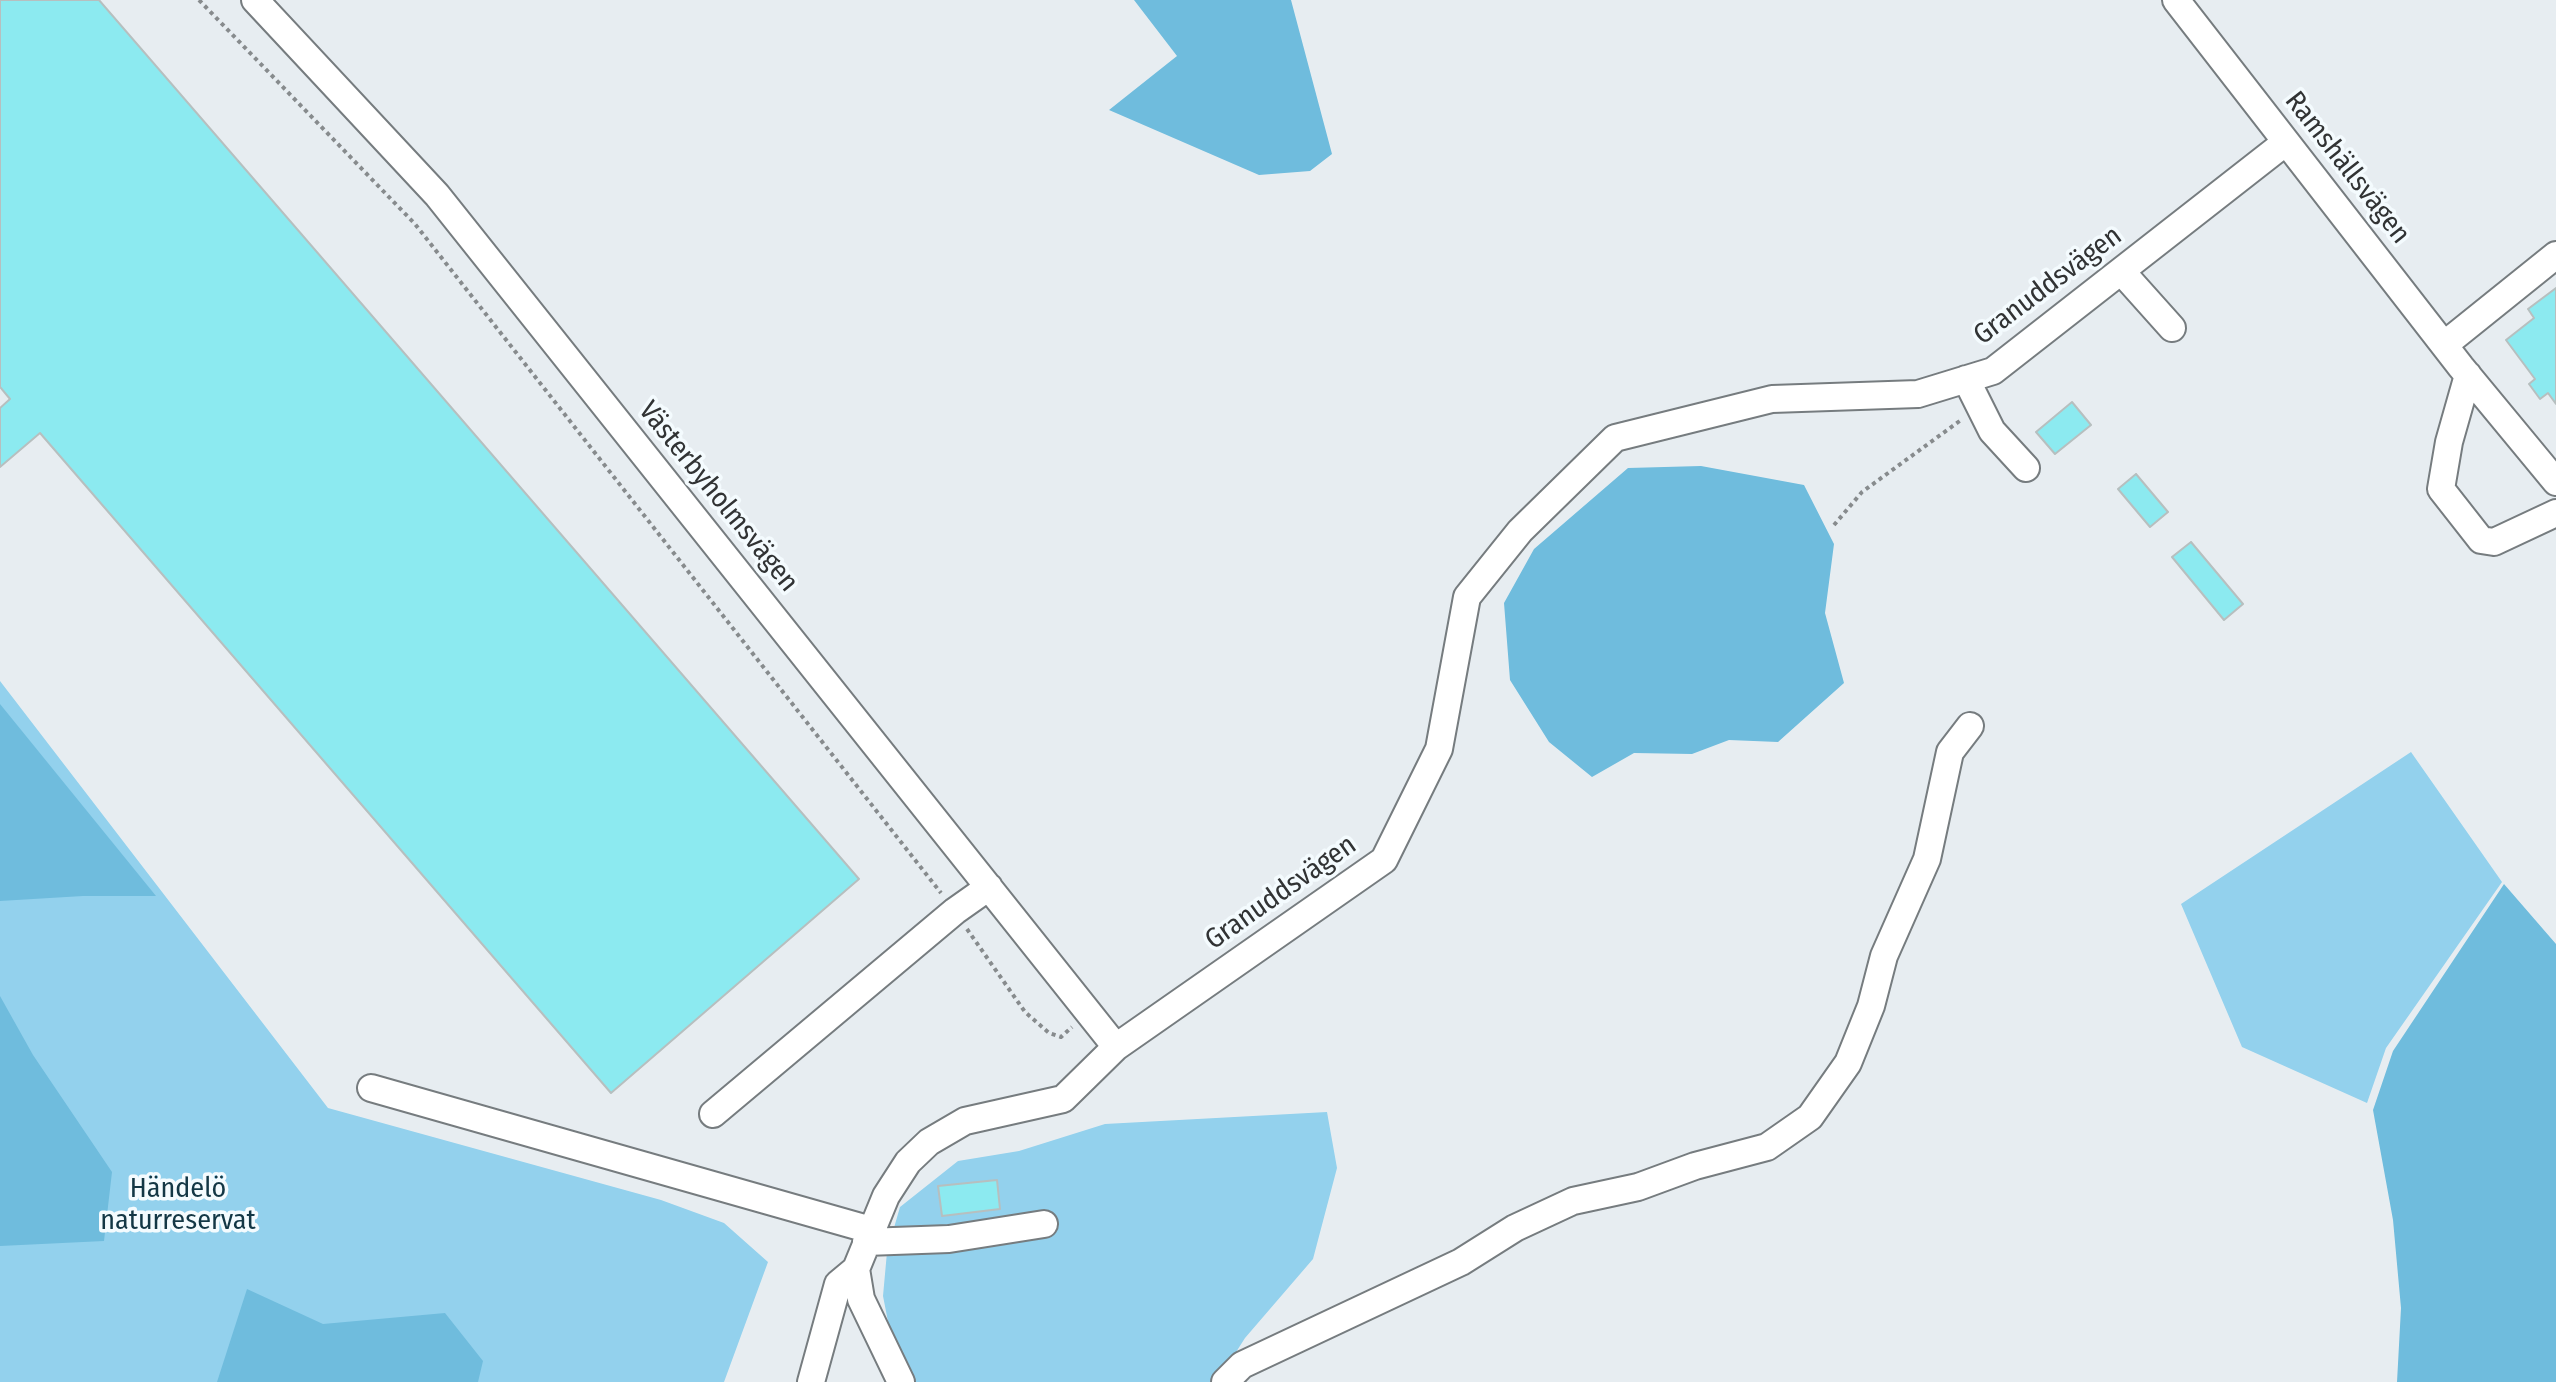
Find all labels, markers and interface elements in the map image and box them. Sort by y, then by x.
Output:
street label: Ramshällsvägen [2277,85,2417,251]
street label: Granuddsvägen [1967,219,2129,353]
street label: Västerbyholmsvägen [631,395,805,599]
street label: Granuddsvägen [1199,829,1363,957]
park label: Händelö naturreservat [100,1172,256,1238]

